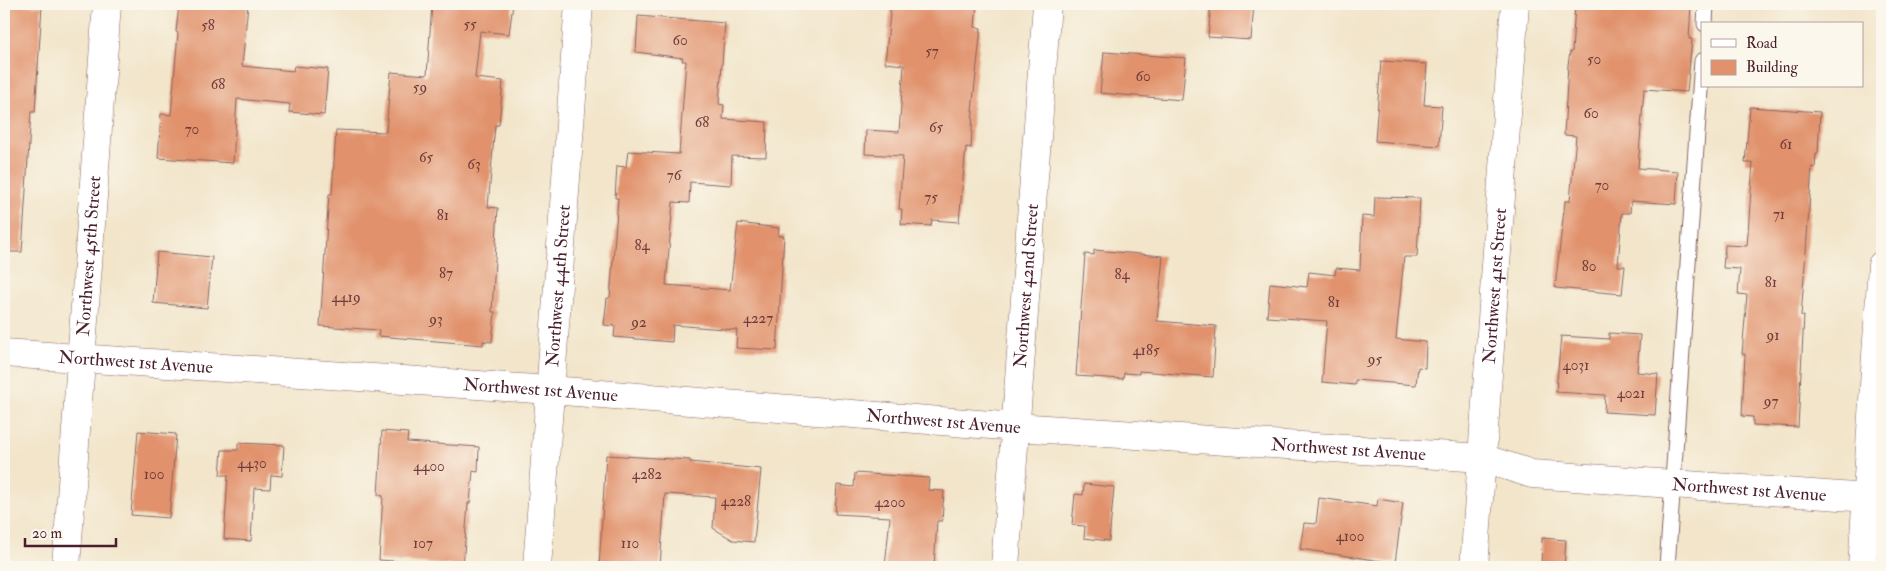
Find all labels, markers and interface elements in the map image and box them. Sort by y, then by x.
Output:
house number: 55 [463,15,477,34]
house number: 58 [201,16,215,35]
legend [1701,22,1864,88]
house number: 60 [672,31,688,50]
text: Road [1746,34,1778,53]
house number: 57 [925,42,939,61]
house number: 50 [1587,50,1601,69]
text: Building [1746,58,1798,77]
house number: 60 [1135,67,1151,86]
house number: 68 [211,75,225,94]
house number: 59 [413,78,427,97]
house number: 60 [1583,104,1599,123]
house number: 68 [695,113,709,132]
house number: 65 [929,118,943,137]
house number: 70 [185,120,199,139]
house number: 61 [1780,135,1792,154]
house number: 65 [419,148,433,167]
house number: 63 [467,155,481,174]
house number: 76 [667,166,683,185]
street label: Northwest 45th Street [72,175,106,337]
house number: 70 [1595,176,1609,195]
house number: 75 [924,188,938,207]
street label: Northwest 42nd Street [1009,203,1044,369]
street label: Northwest 44th Street [541,204,576,368]
house number: 71 [1773,205,1785,224]
house number: 81 [437,206,449,225]
street label: Northwest 41st Street [1478,207,1512,364]
house number: 84 [634,236,650,255]
house number: 80 [1582,257,1596,276]
house number: 87 [439,264,453,283]
house number: 84 [1114,265,1130,284]
house number: 81 [1765,273,1777,292]
house number: 4419 [331,288,361,307]
house number: 81 [1328,293,1340,312]
house number: 4227 [743,309,773,328]
house number: 93 [428,310,443,329]
house number: 92 [630,313,647,332]
house number: 91 [1766,326,1780,345]
house number: 4185 [1132,341,1160,360]
street label: Northwest 1st Avenue [58,346,214,379]
house number: 95 [1367,350,1383,369]
house number: 4031 [1563,356,1589,375]
street label: Northwest 1st Avenue [463,373,619,407]
house number: 4021 [1617,384,1645,403]
house number: 97 [1763,392,1778,411]
street label: Northwest 1st Avenue [865,404,1022,439]
street label: Northwest 1st Avenue [1270,433,1427,466]
house number: 4430 [237,454,267,473]
house number: 4400 [413,457,445,476]
house number: 100 [144,465,164,484]
house number: 4282 [632,465,663,484]
street label: Northwest 1st Avenue [1671,473,1828,507]
house number: 4228 [721,492,751,511]
house number: 4200 [874,493,906,512]
scale bar [25,516,116,548]
text: 20 m [32,524,62,543]
house number: 4100 [1336,527,1364,546]
house number: 107 [413,534,433,553]
house number: 110 [621,534,639,553]

